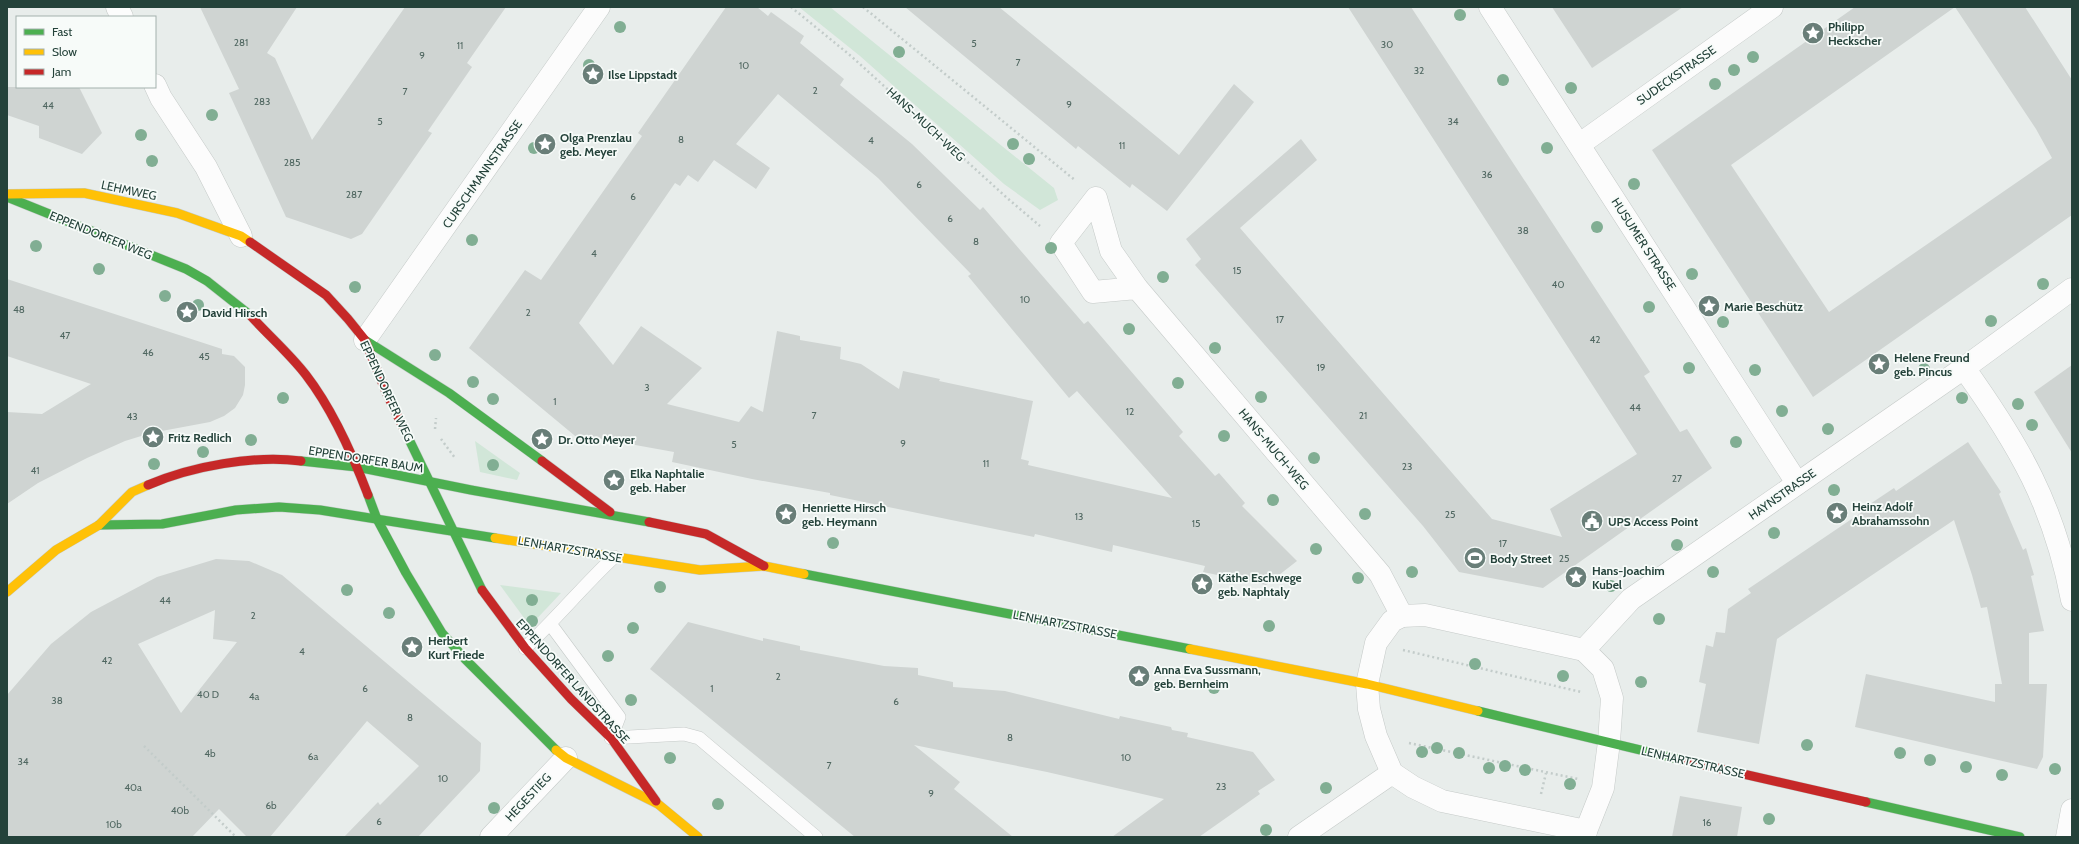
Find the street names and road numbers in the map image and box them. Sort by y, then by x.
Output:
street label: SUDECKSTRASSE [1633,42,1719,108]
street label: HANS-MUCH-WEG [884,84,968,164]
street label: CURSCHMANNSTRASSE [439,117,525,231]
street label: LEHMWEG [100,177,158,203]
street label: HUSUMER STRASSE [1608,195,1680,294]
street label: EPPENDORFER WEG [47,208,155,262]
street label: EPPENDORFER WEG [357,338,417,444]
street label: HANS-MUCH-WEG [1236,405,1312,493]
street label: EPPENDORFER BAUM [307,443,425,476]
street label: HAYNSTRASSE [1745,465,1819,523]
street label: LENHARTZSTRASSE [517,532,624,566]
street label: LENHARTZSTRASSE [1012,607,1119,642]
street label: EPPENDORFER LANDSTRASSE [513,615,633,747]
street label: LENHARTZSTRASSE [1640,743,1747,781]
street label: HEGESTIEG [502,770,554,824]

